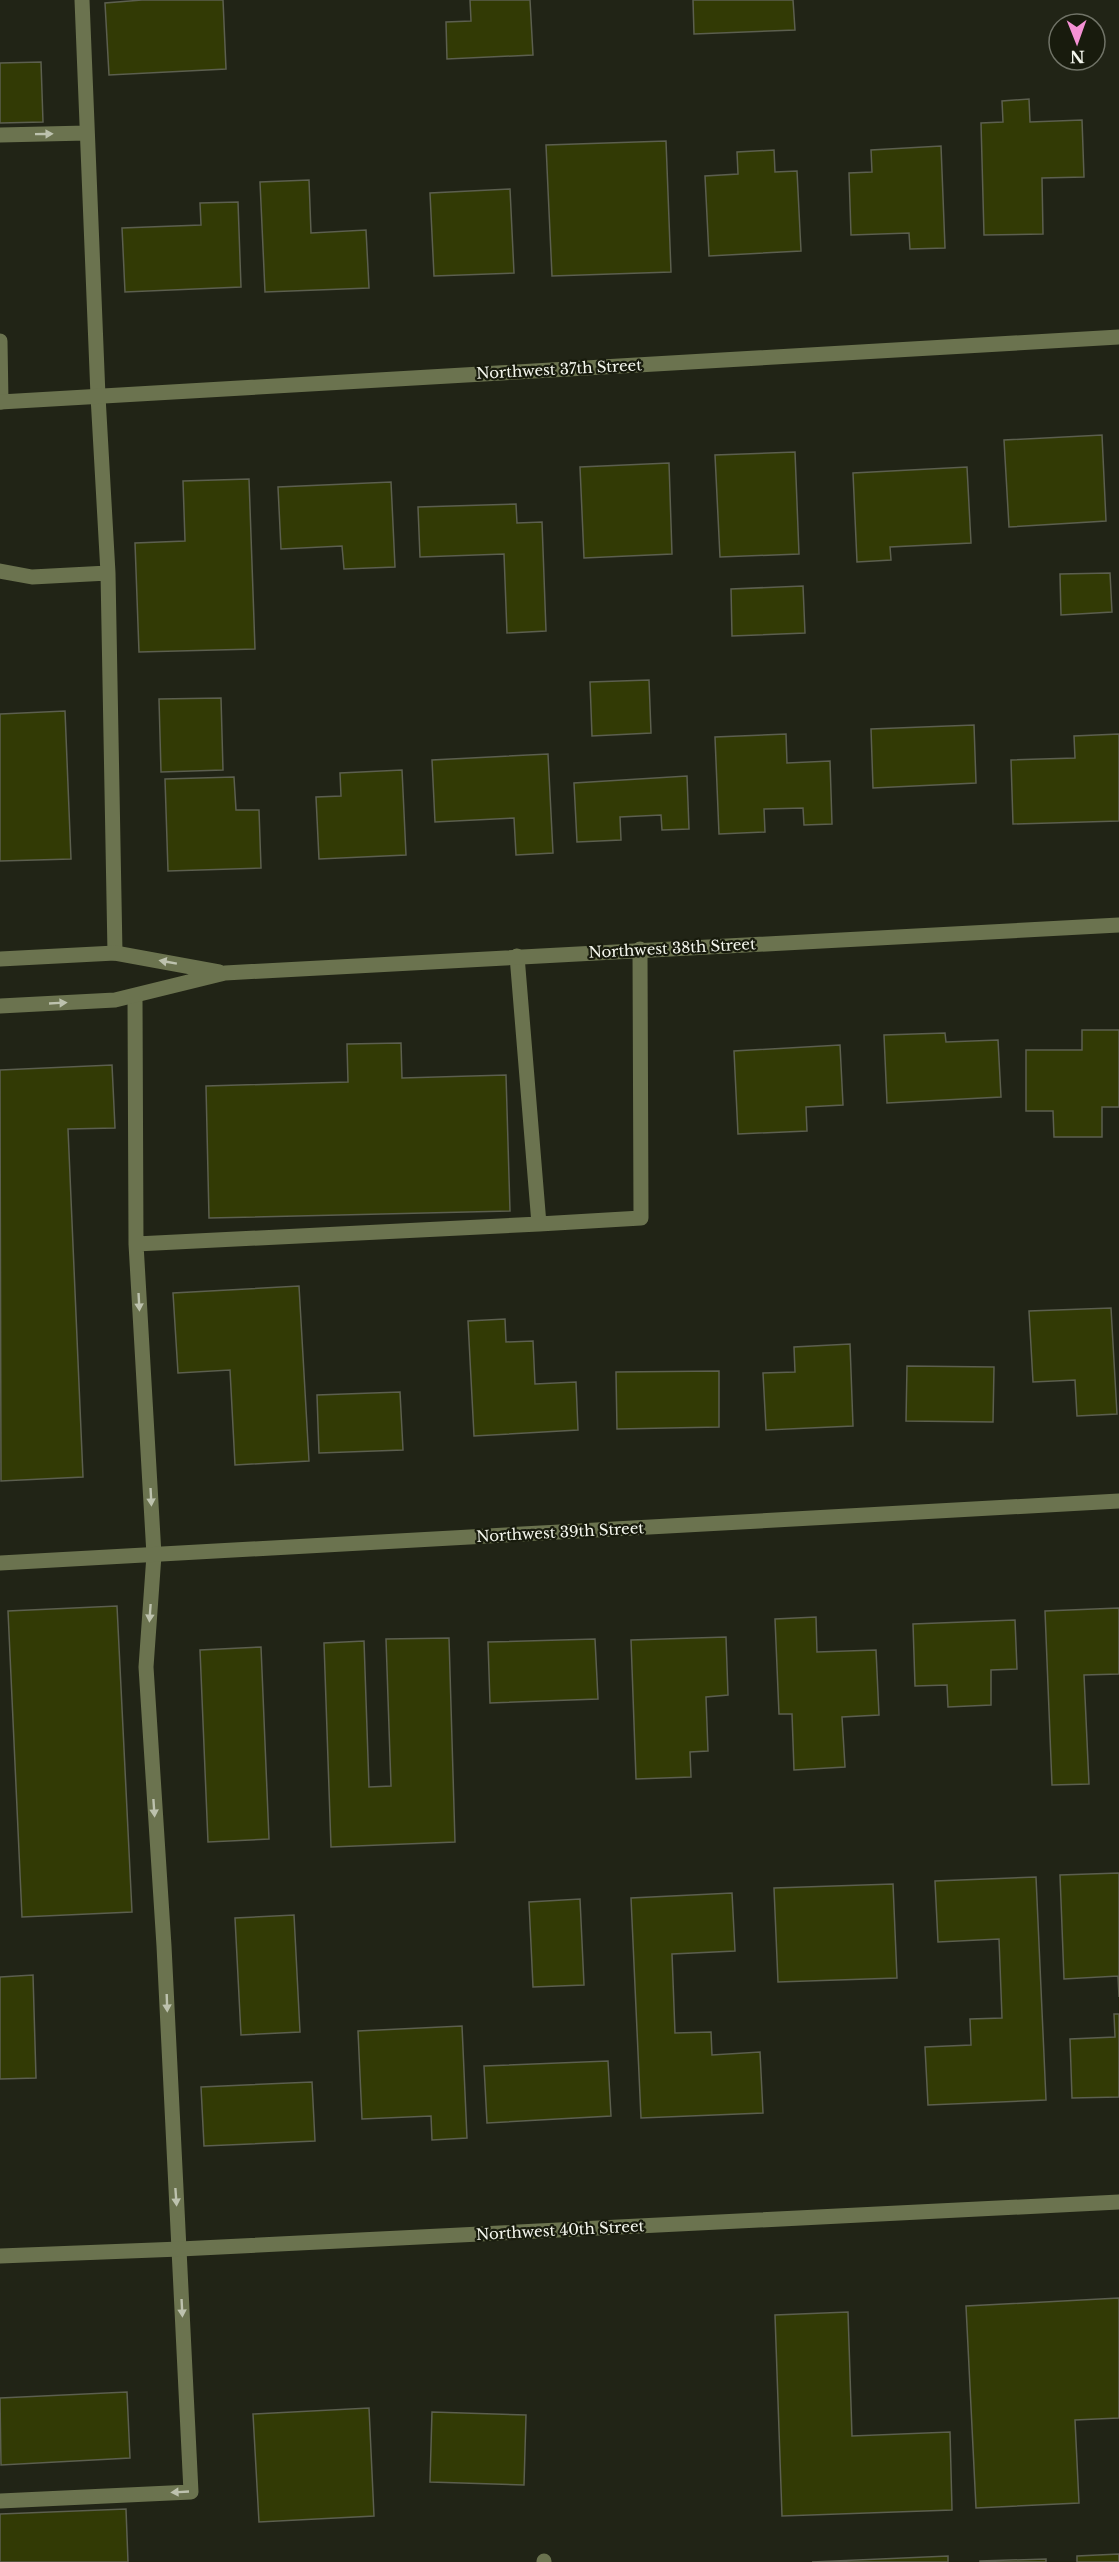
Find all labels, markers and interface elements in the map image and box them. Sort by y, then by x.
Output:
north arrow [1047,12,1107,72]
text: N [1070,47,1085,67]
one-way arrow [34,129,53,139]
street label: Northwest 37th Street [476,355,643,383]
street label: Northwest 38th Street [588,934,756,962]
one-way arrow [158,957,177,966]
one-way arrow [49,998,68,1007]
one-way arrow [135,1293,144,1312]
one-way arrow [146,1487,155,1506]
street label: Northwest 39th Street [476,1518,645,1546]
one-way arrow [145,1604,155,1623]
one-way arrow [149,1798,159,1817]
one-way arrow [162,1993,171,2012]
one-way arrow [171,2188,181,2207]
street label: Northwest 40th Street [475,2216,645,2244]
one-way arrow [178,2298,187,2317]
one-way arrow [171,2488,190,2497]

